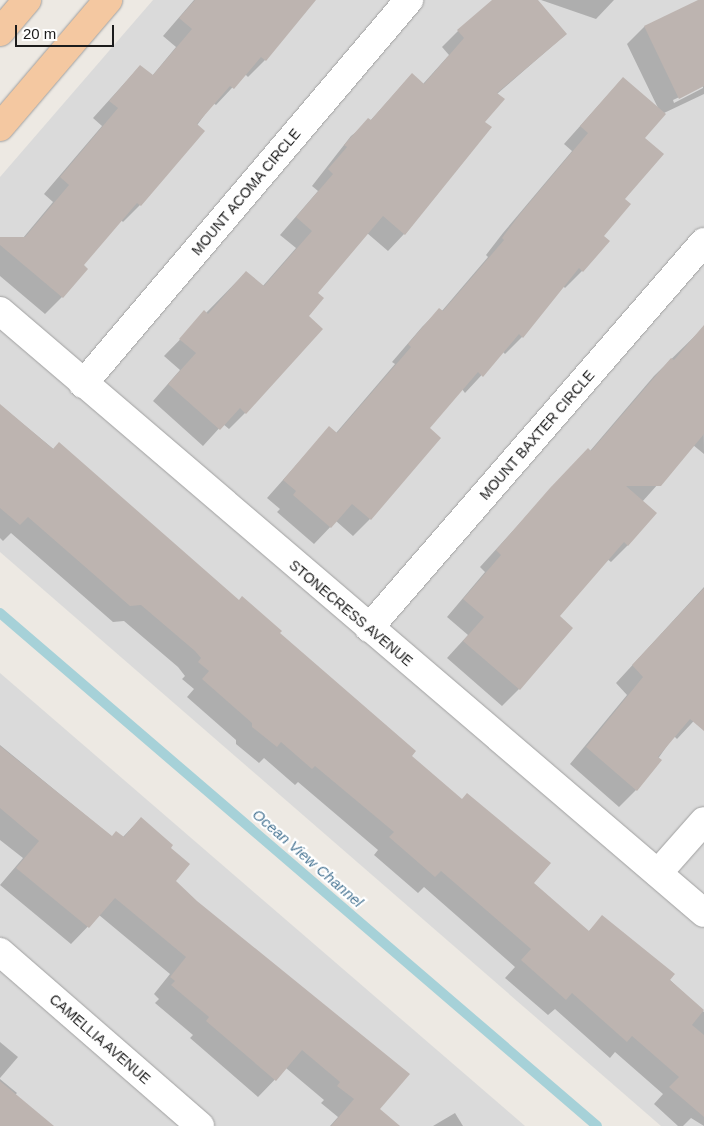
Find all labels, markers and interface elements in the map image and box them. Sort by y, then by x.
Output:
scale bar [18,15,116,47]
text: 20 m [23,25,56,42]
street label: MOUNT ACOMA CIRCLE [188,125,304,259]
street label: MOUNT BAXTER CIRCLE [476,367,598,503]
street label: STONECRESS AVENUE [286,556,416,670]
water label: Ocean View Channel [249,805,367,911]
street label: CAMELLIA AVENUE [46,990,154,1088]

